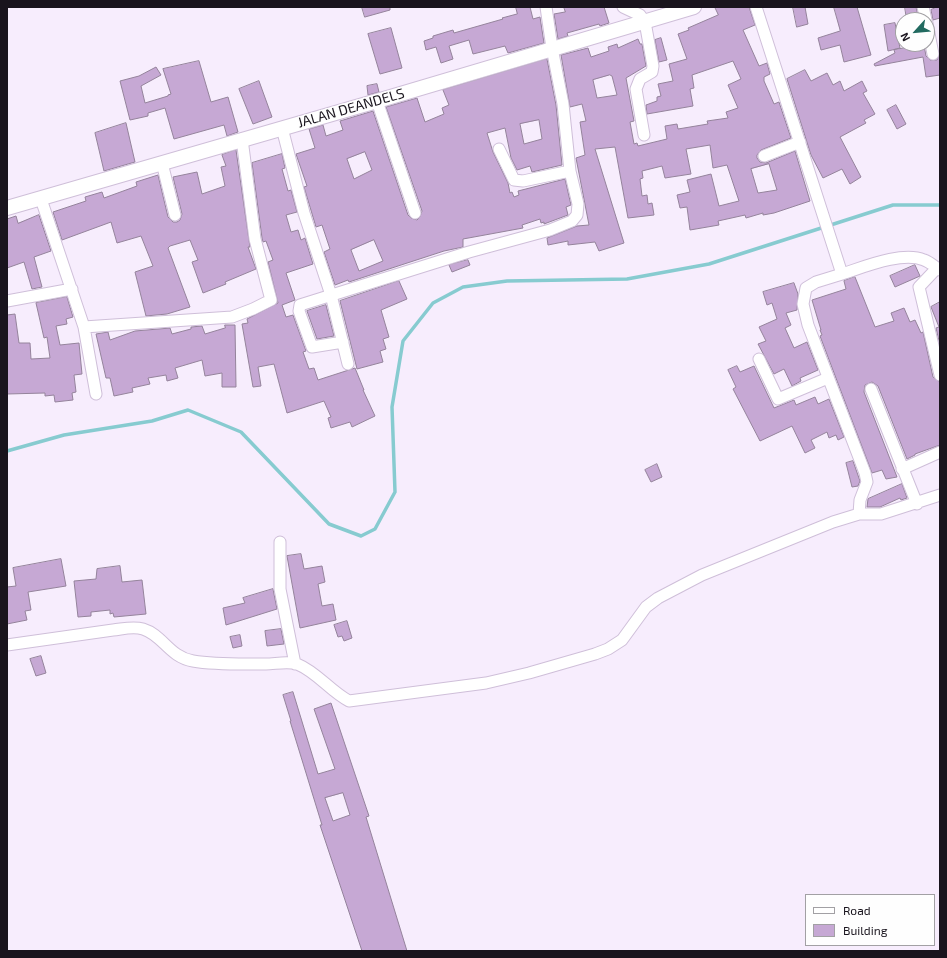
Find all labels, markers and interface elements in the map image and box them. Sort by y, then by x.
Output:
north arrow [895,12,935,52]
text: N [897,31,912,44]
street label: JALAN DEANDELS [296,85,406,131]
legend [805,894,935,946]
text: Road [843,903,871,917]
text: Building [843,923,887,937]

